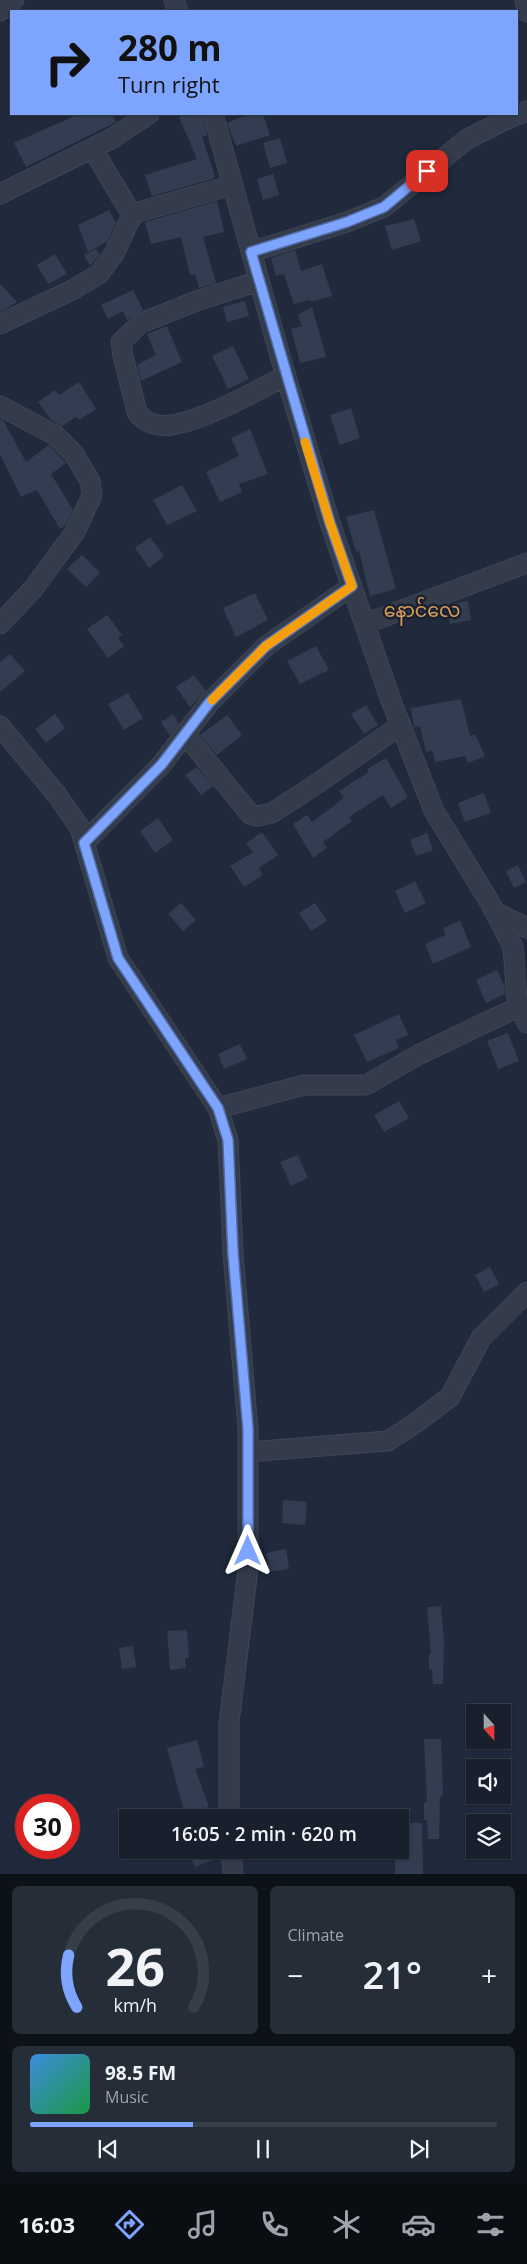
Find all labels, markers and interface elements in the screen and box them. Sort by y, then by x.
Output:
text: 280 m [118,24,222,71]
icon: right [35,30,100,95]
text: Turn right [118,69,220,99]
pin [406,150,448,192]
icon: arrive [413,157,441,185]
district label: နောင်လေ [384,596,460,626]
position arrow [221,1524,273,1576]
north arrow [466,1704,511,1749]
map controls [466,1704,511,1859]
button: sound [466,1759,511,1804]
speed limit sign: 30 [15,1794,80,1859]
button: layers [466,1814,511,1859]
text: 16:05 · 2 min · 620 m [171,1821,357,1847]
text: Climate [288,1924,344,1946]
text: 26 [105,1930,164,2001]
text: 21° [362,1948,422,2000]
text: − [288,1956,304,1994]
text: + [481,1956,497,1994]
text: km/h [113,1993,156,2017]
text: 98.5 FM [105,2060,176,2086]
text: Music [105,2086,149,2108]
icon: previous [94,2135,122,2163]
icon: pause [249,2135,277,2163]
icon: next [405,2135,433,2163]
icon: directions [112,2207,147,2242]
icon: music [185,2207,220,2242]
icon: phone [257,2207,292,2242]
icon: climate [329,2207,364,2242]
icon: car [401,2207,436,2242]
icon: filters [473,2207,508,2242]
text: 16:03 [19,2209,75,2239]

